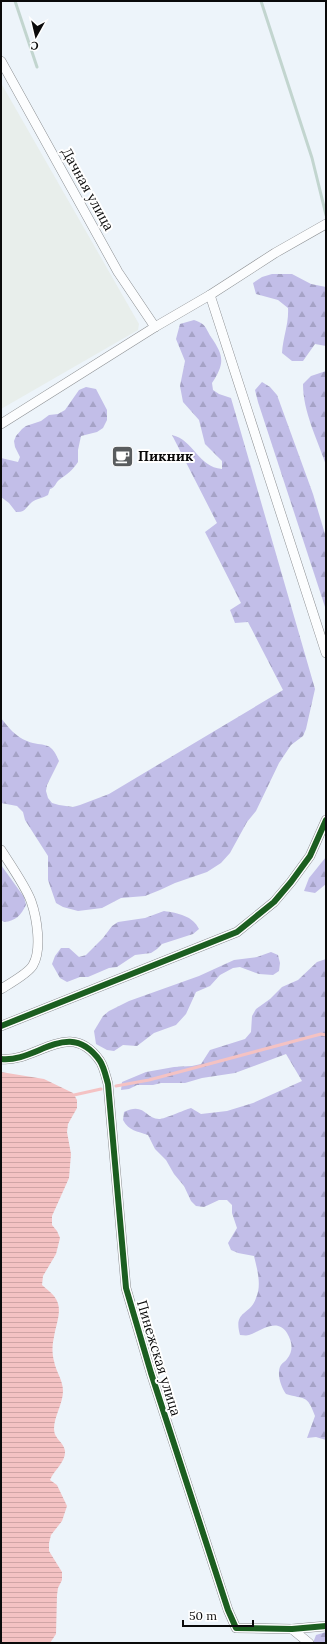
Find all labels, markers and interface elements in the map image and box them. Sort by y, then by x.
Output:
north arrow [16,16,56,56]
text: С [29,38,39,53]
street label: Дачная улица [58,144,118,234]
cafe icon: Пикник [110,443,136,469]
place label: Пикник [138,447,194,465]
street label: Пинежская улица [133,1298,185,1418]
scale bar [183,1602,253,1628]
text: 50 m [189,1608,217,1623]

